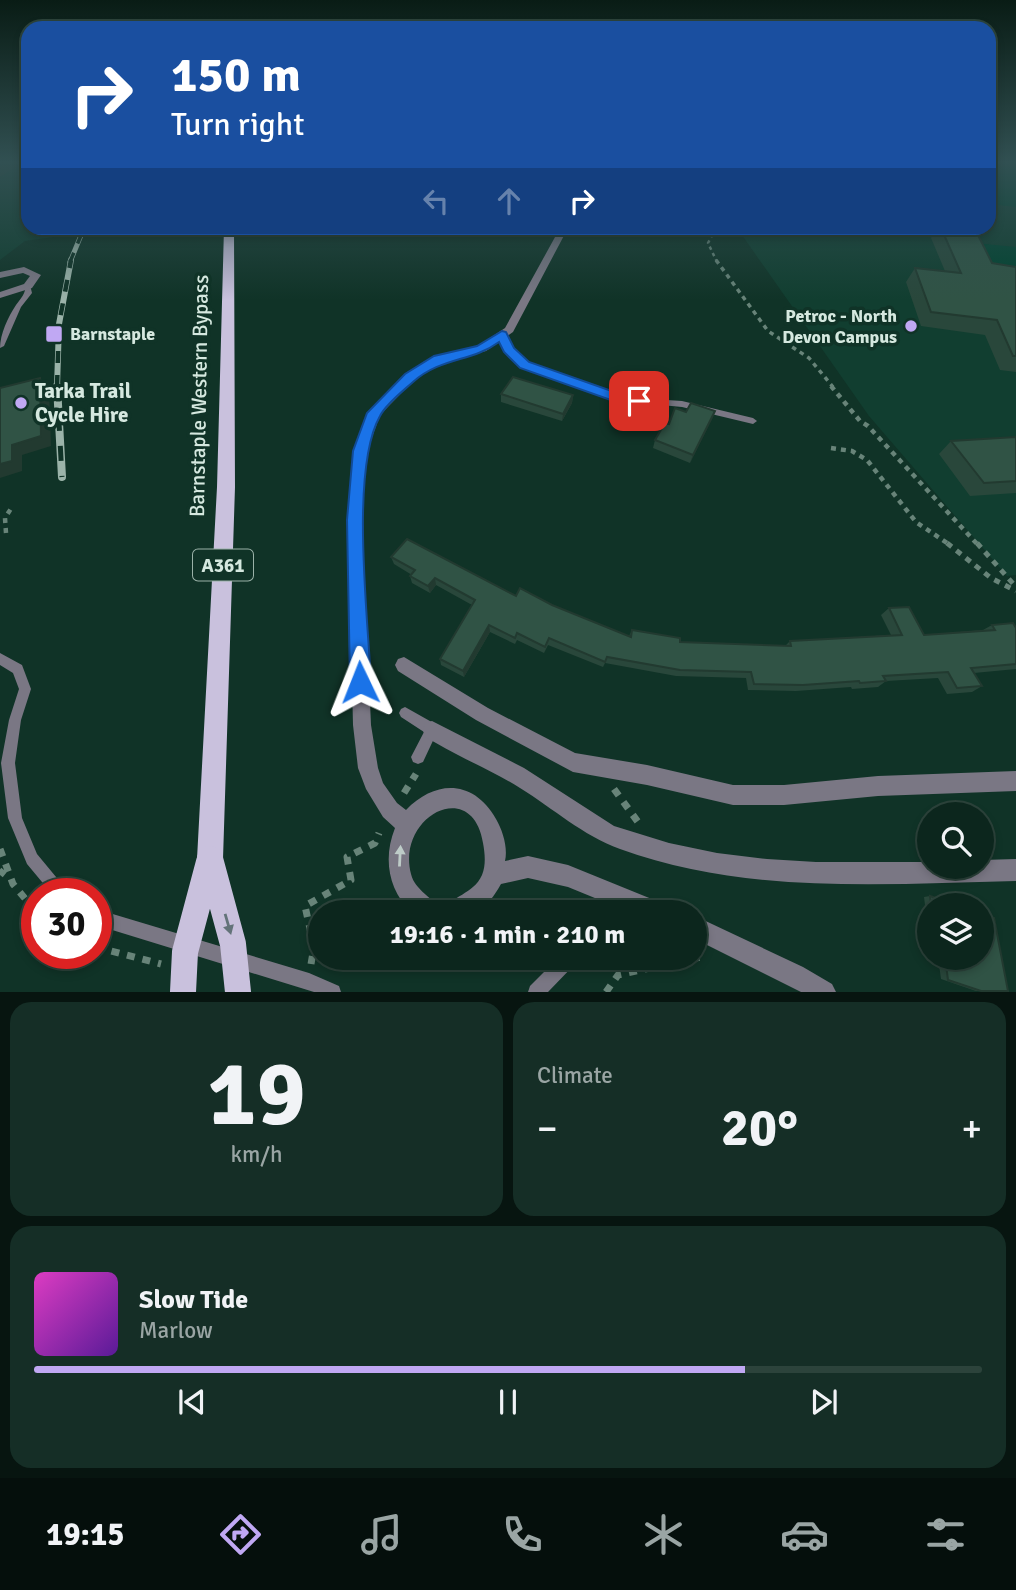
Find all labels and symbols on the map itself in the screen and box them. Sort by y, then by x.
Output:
street label: Barnstaple Western Bypass [184,275,214,517]
place label: Petroc - North Devon Campus [782,305,897,348]
marker: Petroc - North Devon Campus [903,318,919,334]
place label: Barnstaple [70,323,155,345]
marker: Barnstaple [44,324,64,344]
pin [609,371,669,431]
place label: Tarka Trail Cycle Hire [35,378,132,428]
marker: Tarka Trail Cycle Hire [13,395,29,411]
road number: A361 [193,550,253,580]
position arrow [323,645,397,719]
one-way arrow [394,844,405,866]
speed limit sign: 30 [21,878,112,969]
one-way arrow [223,914,234,936]

